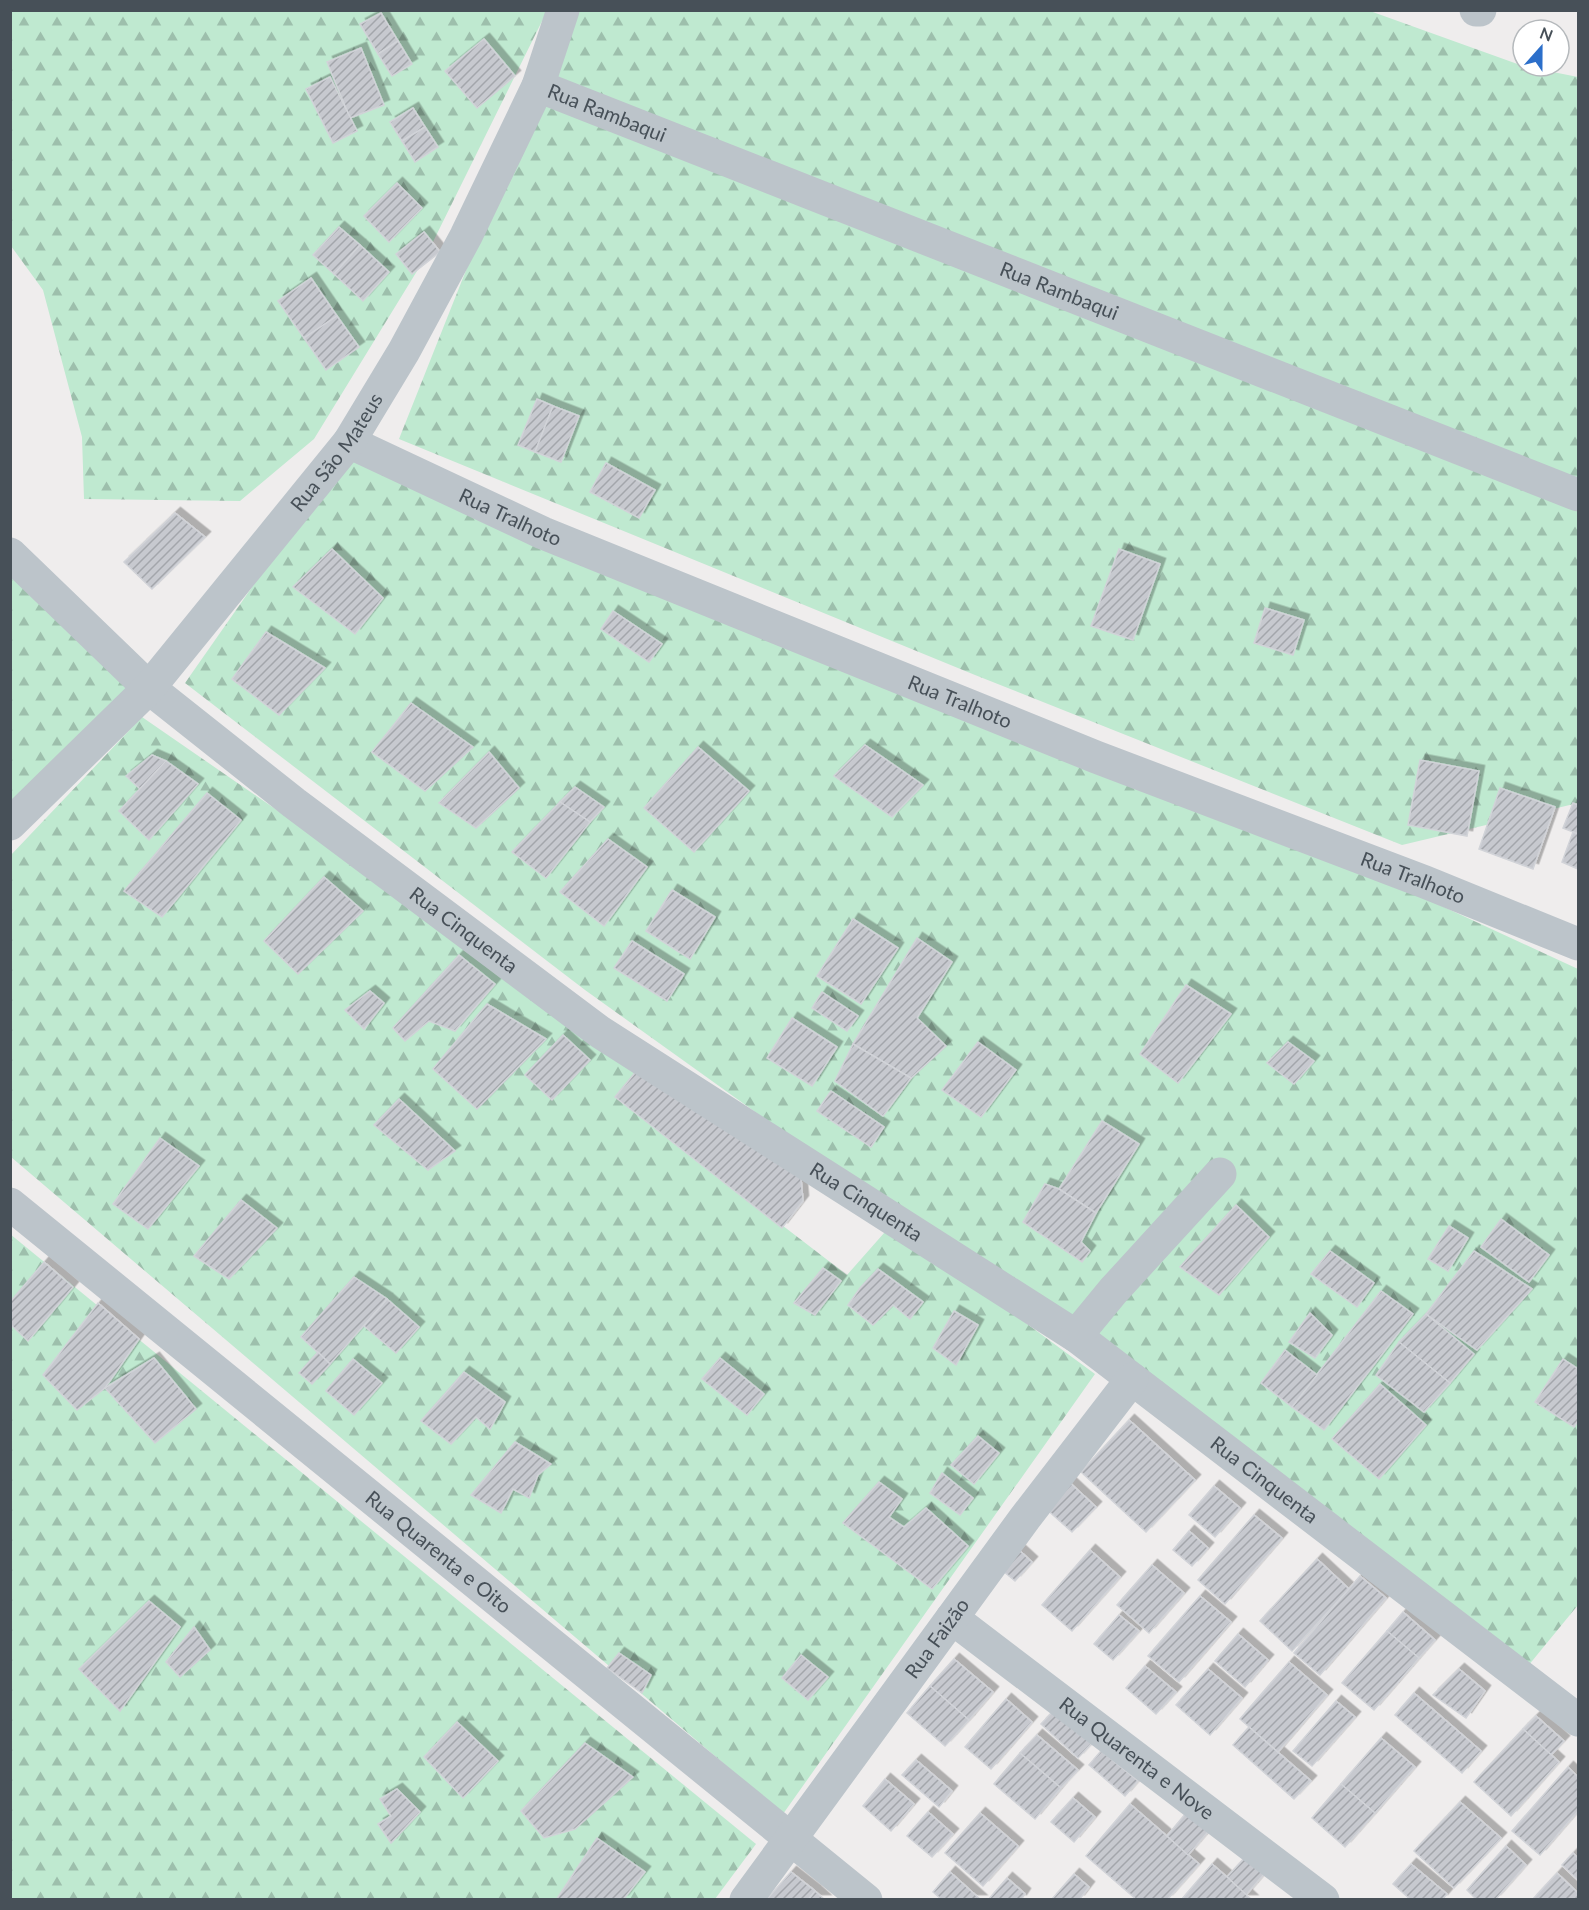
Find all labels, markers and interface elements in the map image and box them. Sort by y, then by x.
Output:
north arrow [1511,18,1571,78]
text: N [1537,22,1556,45]
street label: Rua Rambaqui [544,78,670,146]
street label: Rua Rambaqui [997,256,1122,324]
street label: Rua São Mateus [285,388,387,516]
street label: Rua Tralhoto [456,482,565,550]
street label: Rua Tralhoto [905,669,1016,733]
street label: Rua Tralhoto [1358,846,1469,908]
street label: Rua Cinquenta [405,881,523,977]
street label: Rua Cinquenta [806,1156,927,1246]
street label: Rua Cinquenta [1206,1430,1323,1528]
street label: Rua Quarenta e Oito [361,1485,517,1618]
street label: Rua Faizão [899,1593,974,1683]
street label: Rua Quarenta e Nove [1055,1691,1220,1824]

